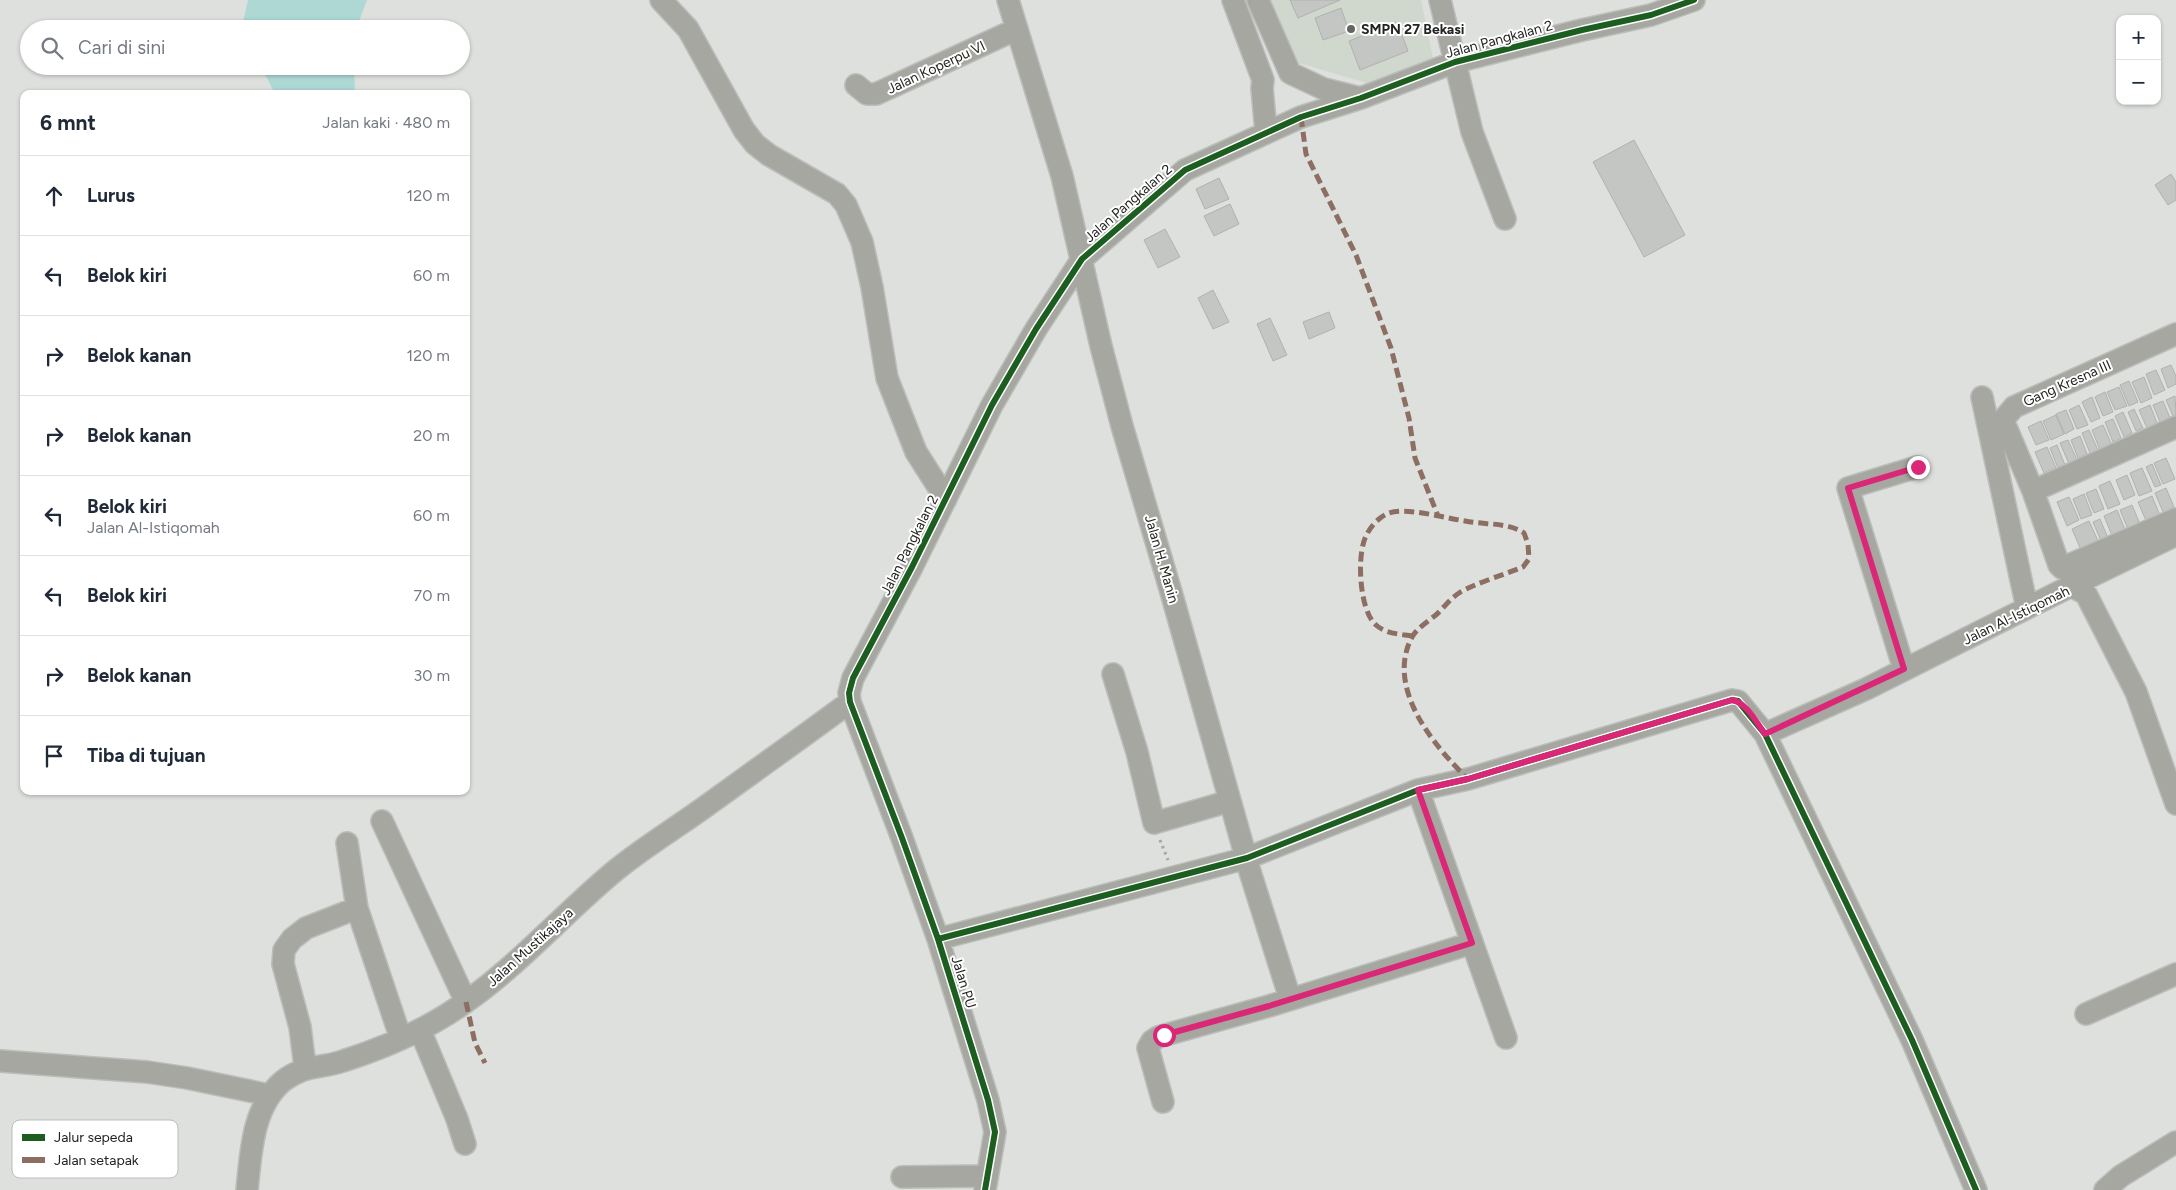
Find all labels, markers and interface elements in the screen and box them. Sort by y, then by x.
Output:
map controls [2116,15,2161,105]
button: + [2116,15,2161,60]
street label: Jalan Pangkalan 2 [1444,17,1554,62]
search box [20,20,470,75]
place label: SMPN 27 Bekasi [1361,21,1464,38]
marker: SMPN 27 Bekasi [1345,23,1357,35]
icon: search [38,34,66,62]
text: Cari di sini [78,36,165,59]
street label: Jalan Koperpu VI [885,37,988,98]
button: − [2116,60,2161,105]
text: 6 mnt [40,110,96,135]
text: Jalan kaki · 480 m [322,113,450,132]
street label: Jalan Pangkalan 2 [1081,161,1175,246]
icon: ahead [40,182,68,210]
text: Lurus [87,184,135,207]
text: 120 m [407,186,450,205]
icon: left [40,262,68,290]
text: Belok kiri [87,264,167,287]
text: 60 m [413,266,450,285]
icon: right [40,342,68,370]
text: Belok kanan [87,344,191,367]
text: 120 m [407,346,450,365]
street label: Gang Kresna III [2021,356,2114,410]
icon: right [40,422,68,450]
text: Belok kanan [87,424,191,447]
text: 20 m [413,426,450,445]
route end [1907,456,1930,479]
street label: Jalan Pangkalan 2 [877,492,942,598]
text: Belok kiri [87,495,167,518]
icon: left [40,502,68,530]
text: 60 m [413,506,450,525]
street label: Jalan H. Manin [1141,513,1182,605]
text: Jalan Al-Istiqomah [87,518,220,537]
icon: left [40,582,68,610]
street label: Jalan Al-Istiqomah [1960,582,2072,649]
text: Belok kiri [87,584,167,607]
text: 70 m [414,586,450,605]
icon: right [40,662,68,690]
text: Belok kanan [87,664,191,687]
text: 30 m [413,666,450,685]
icon: arrive [40,742,68,770]
text: Tiba di tujuan [87,744,206,767]
street label: Jalan Mustikajaya [484,904,577,990]
street label: Jalan PU [948,954,980,1010]
route start [1153,1024,1176,1047]
legend [12,1120,178,1178]
text: Jalur sepeda [54,1129,133,1146]
text: Jalan setapak [54,1152,139,1169]

